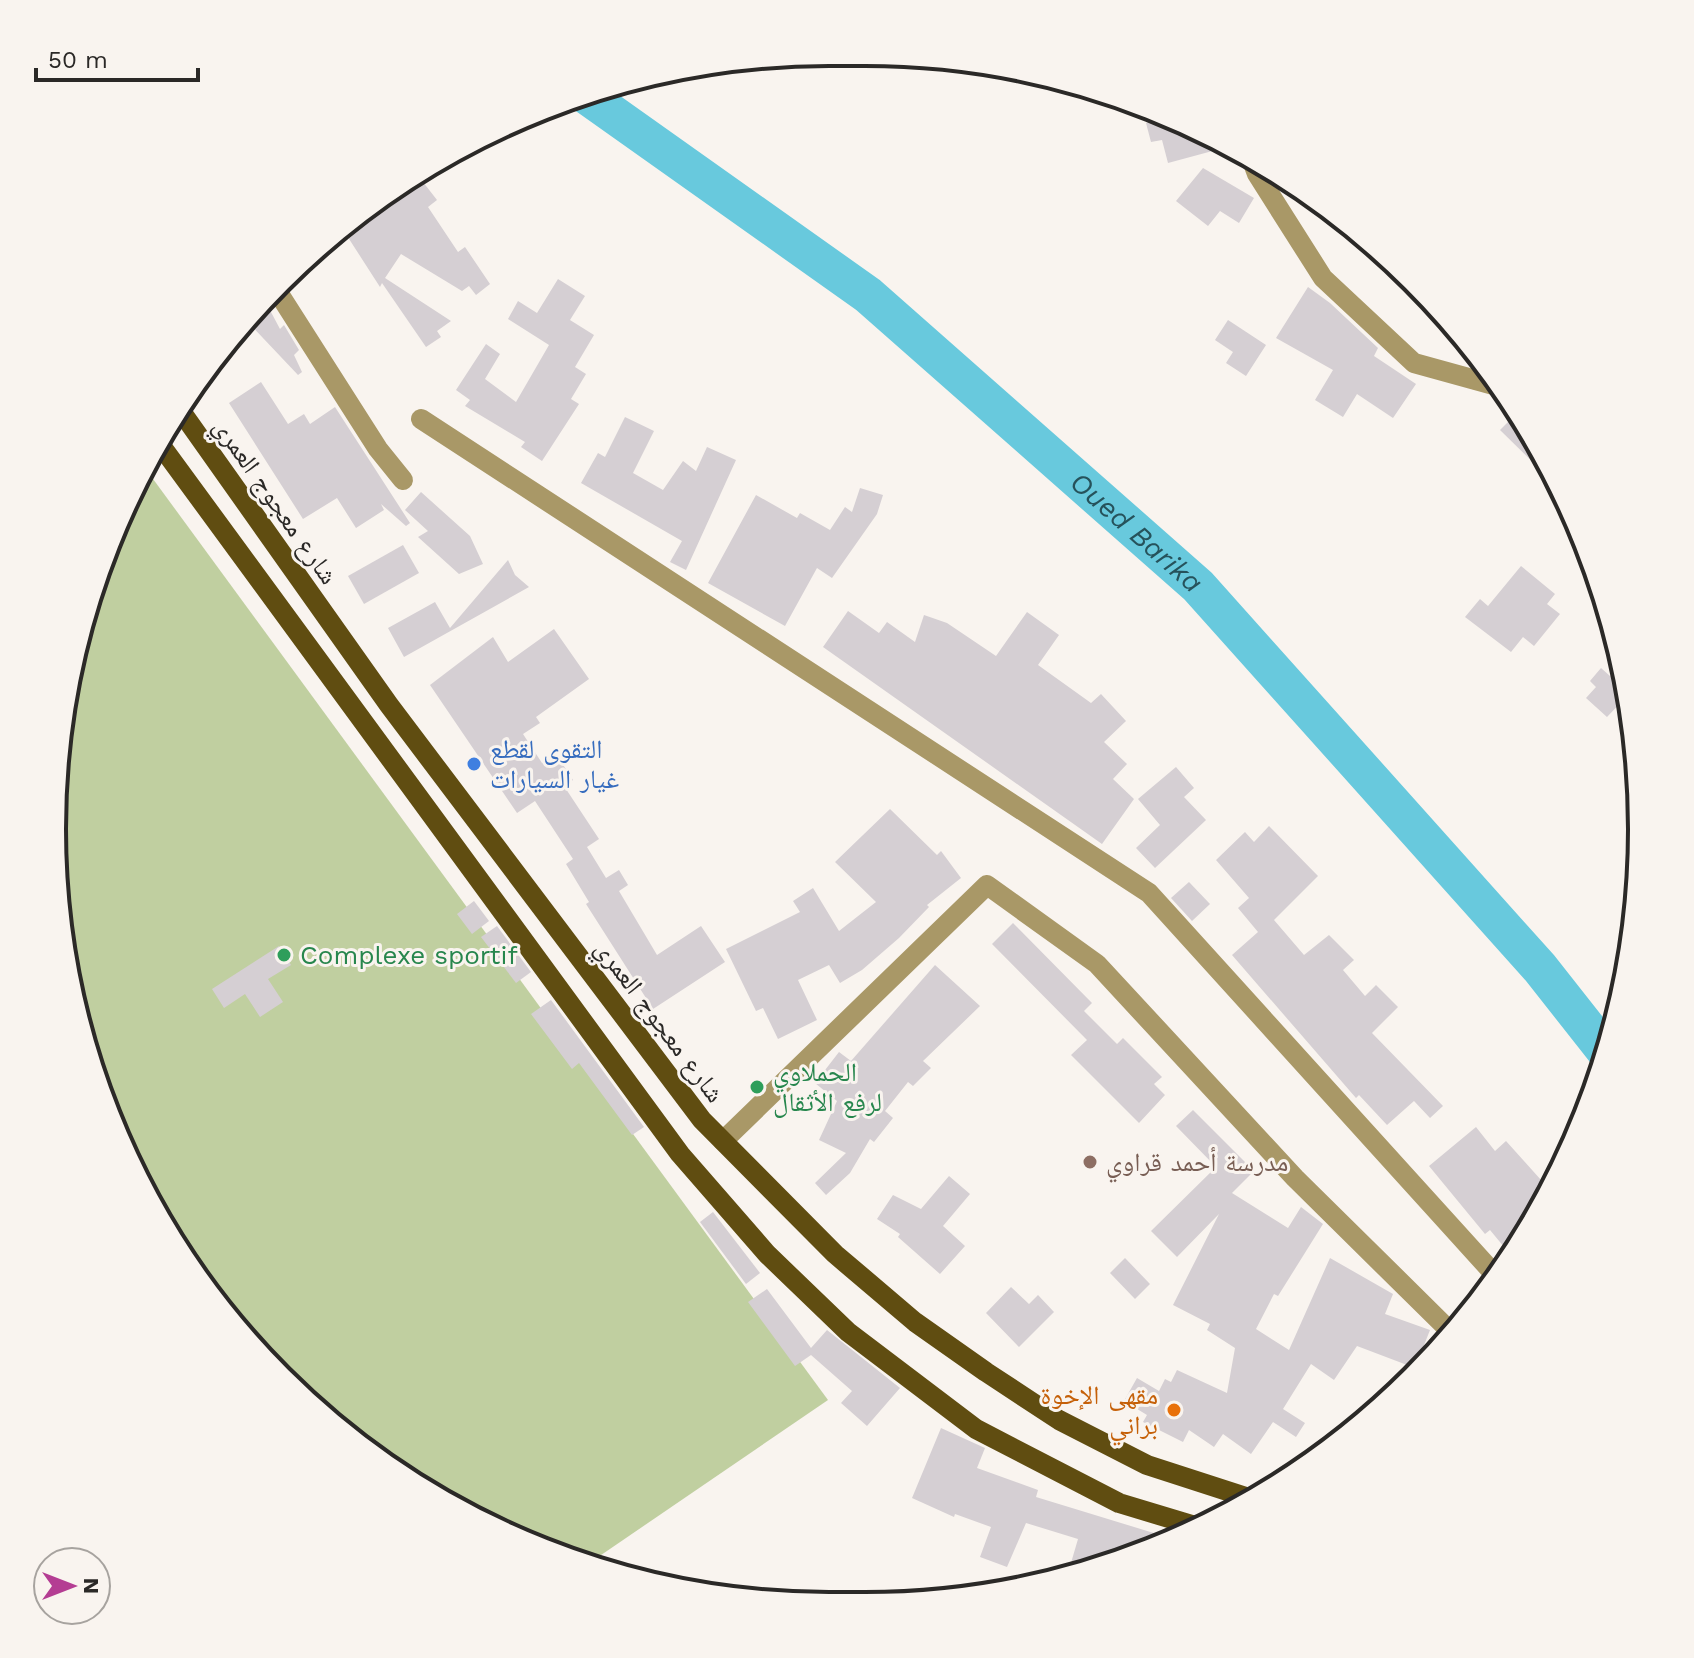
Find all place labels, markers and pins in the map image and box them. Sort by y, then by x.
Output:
place label: التقوى لقطع غيار السيارات [490,734,619,794]
marker: التقوى لقطع غيار السيارات [465,755,483,773]
place label: Complexe sportif [300,940,518,970]
marker: Complexe sportif [275,946,293,964]
place label: الحملاوي لرفع الأثقال [773,1057,882,1119]
marker: الحملاوي لرفع الأثقال [748,1078,766,1096]
place label: مدرسة أحمد قراوي [1106,1146,1288,1183]
marker: مدرسة أحمد قراوي [1081,1153,1099,1171]
place label: مقهى الإخوة براني [1040,1380,1158,1446]
marker: مقهى الإخوة براني [1165,1401,1183,1419]

